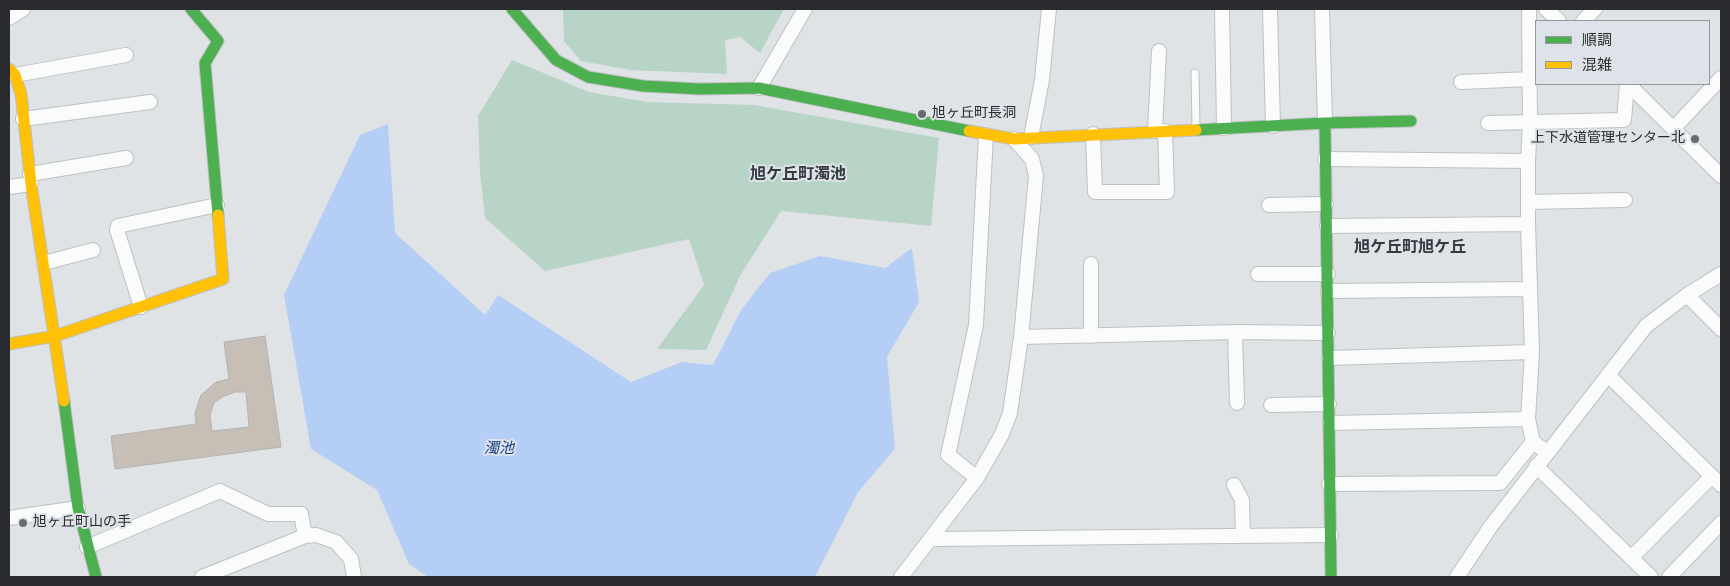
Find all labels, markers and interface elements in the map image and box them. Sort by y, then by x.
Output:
legend [1535,20,1710,85]
text: 順調 [1582,28,1612,51]
text: 混雑 [1582,53,1612,76]
place label: 旭ヶ丘町長洞 [932,106,1016,122]
marker: 旭ヶ丘町長洞 [916,108,928,120]
place label: 上下水道管理センター北 [1531,131,1685,147]
marker: 上下水道管理センター北 [1689,133,1701,145]
district label: 旭ケ丘町濁池 [750,165,846,185]
district label: 旭ケ丘町旭ケ丘 [1354,238,1466,258]
water label: 濁池 [484,440,514,458]
place label: 旭ヶ丘町山の手 [33,515,131,531]
marker: 旭ヶ丘町山の手 [17,517,29,529]

